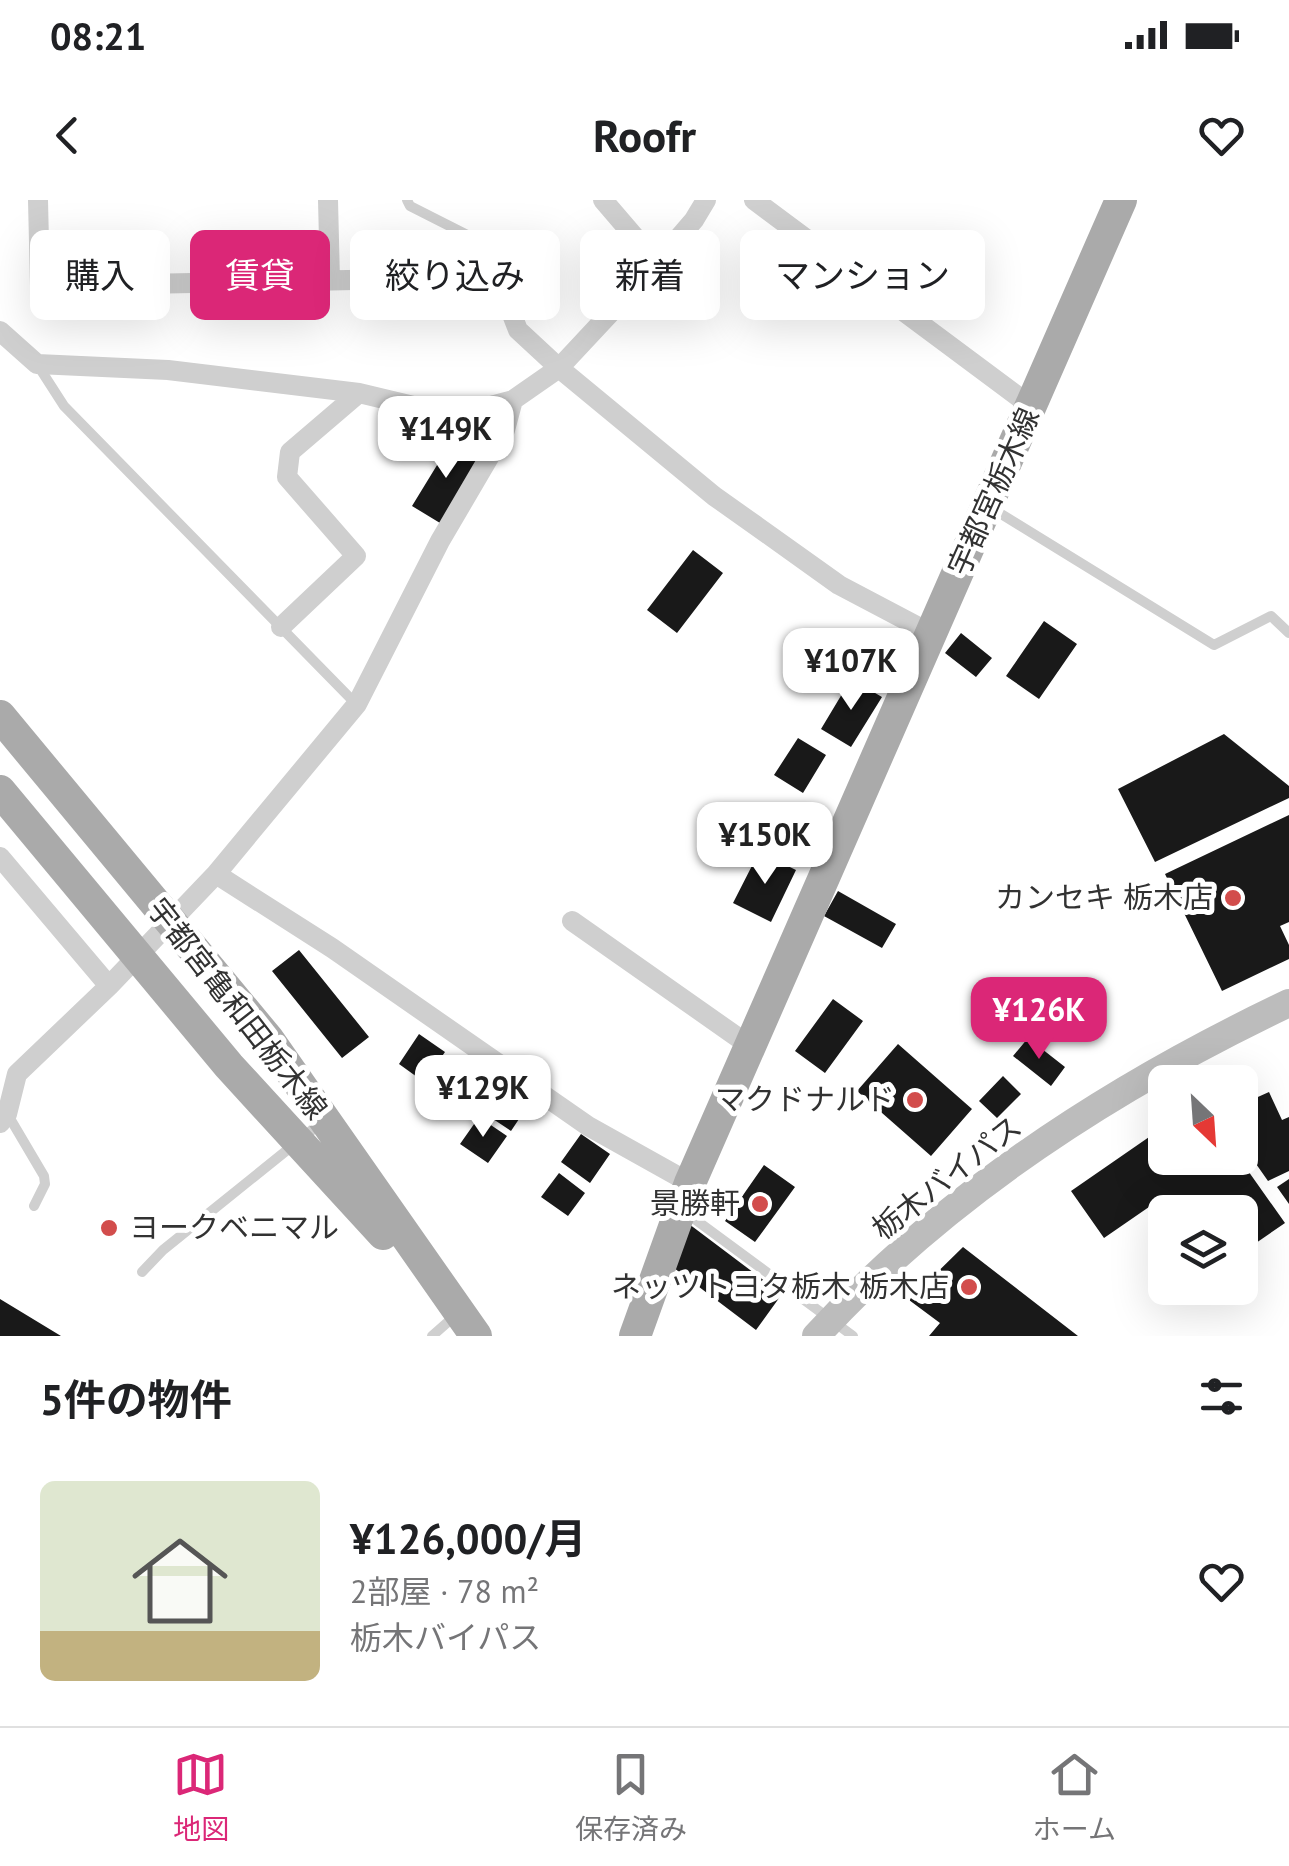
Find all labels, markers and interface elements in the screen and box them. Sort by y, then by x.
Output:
text: 08:21 [50,11,146,60]
text: Roofr [593,106,696,164]
icon: back [40,108,95,163]
icon: heart [1194,108,1249,163]
chip: 購入 [30,230,170,320]
chip: 賃貸 [190,230,330,320]
chip: 絞り込み [350,230,560,320]
chip: 新着 [580,230,720,320]
chip: マンション [740,230,985,320]
pin: ¥149K [376,396,516,481]
street label: 宇都宮栃木線 [938,401,1047,582]
text: ¥149K [400,407,492,449]
pin: ¥107K [781,628,921,713]
text: ¥107K [805,639,897,681]
pin: ¥150K [695,802,835,887]
text: ¥150K [719,813,811,855]
place label: カンセキ 栃木店 [995,877,1213,916]
marker: カンセキ 栃木店 [1222,887,1244,909]
street label: 宇都宮亀和田栃木線 [140,890,337,1126]
pin: ¥126K [969,977,1109,1062]
text: ¥126K [993,988,1085,1030]
pin: ¥129K [413,1055,553,1140]
north arrow [1148,1065,1258,1175]
map controls [1148,1065,1258,1305]
text: ¥129K [437,1066,529,1108]
place label: マクドナルド [715,1079,895,1118]
marker: マクドナルド [904,1089,926,1111]
street label: 栃木バイパス [863,1106,1029,1247]
place label: 景勝軒 [650,1183,740,1222]
marker: 景勝軒 [749,1193,771,1215]
button: layers [1148,1195,1258,1305]
place label: ヨークベニマル [129,1207,339,1246]
marker: ヨークベニマル [98,1217,120,1239]
place label: ネッツトヨタ栃木 栃木店 [611,1266,949,1305]
marker: ネッツトヨタ栃木 栃木店 [958,1276,980,1298]
icon: filters [1194,1369,1249,1424]
text: 5件の物件 [40,1372,232,1427]
text: ¥126,000/月 [350,1511,586,1566]
icon: home [120,1521,240,1641]
icon: heart [1194,1554,1249,1609]
text: 2部屋 · 78 m² [350,1570,539,1612]
text: 栃木バイパス [350,1616,541,1658]
tab: 地図 [173,1747,229,1847]
tab: 保存済み [575,1747,687,1847]
tab: ホーム [1033,1747,1116,1847]

